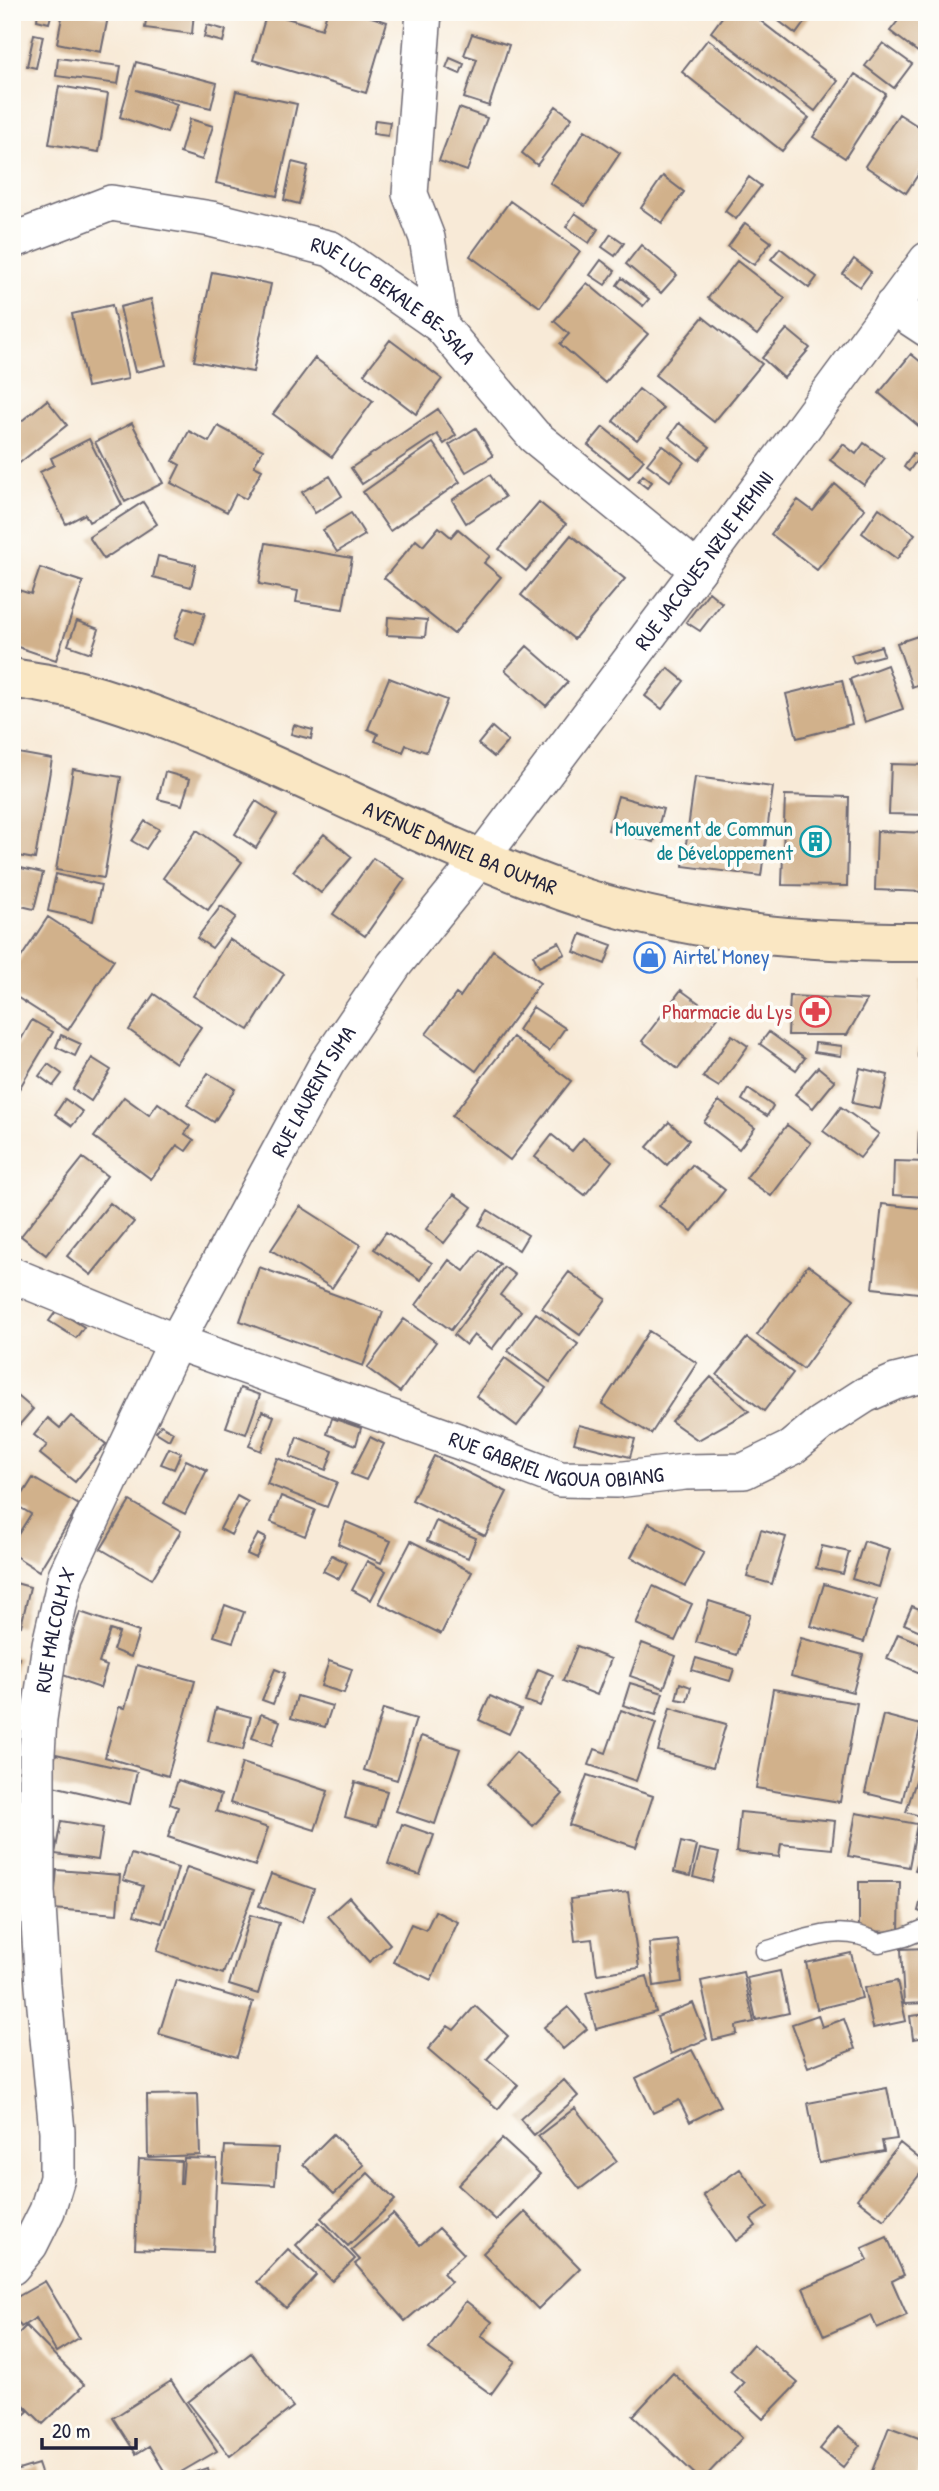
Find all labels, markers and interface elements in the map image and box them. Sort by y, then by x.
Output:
street label: RUE LUC BEKALE BE-SALA [308,230,482,370]
street label: RUE JACQUES NZUE MEMINI [628,465,780,656]
street label: AVENUE DANIEL BA OUMAR [359,794,561,902]
place label: Mouvement de Commun de Développement [615,814,794,867]
building icon: Mouvement de Commun de Développement [799,824,833,858]
shop icon: Airtel Money [633,940,667,974]
place label: Airtel Money [673,942,770,971]
pharmacy icon: Pharmacie du Lys [798,995,832,1029]
place label: Pharmacie du Lys [662,997,792,1026]
street label: RUE LAURENT SIMA [264,1020,362,1162]
street label: RUE GABRIEL NGOUA OBIANG [445,1424,665,1494]
street label: RUE MALCOLM X [28,1562,82,1695]
scale bar [42,2407,136,2451]
text: 20 m [52,2416,90,2445]

